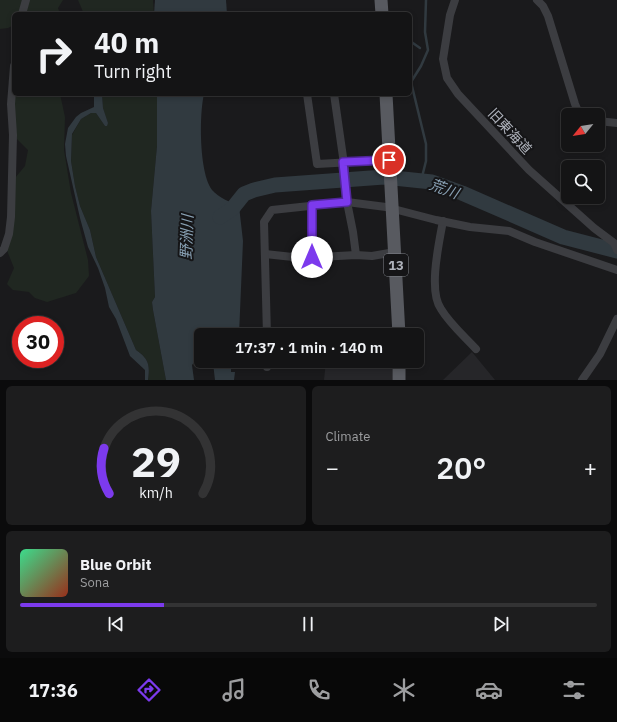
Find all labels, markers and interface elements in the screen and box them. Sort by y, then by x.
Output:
text: 40 m [94,24,159,61]
icon: right [28,28,80,80]
text: Turn right [94,60,172,83]
street label: 旧東海道 [484,104,536,158]
north arrow [561,108,605,152]
map controls [561,108,605,204]
pin [372,143,406,177]
icon: arrive [378,149,400,171]
button: search [561,160,605,204]
water label: 荒川 [427,174,463,203]
water label: 野洲川 [176,212,197,260]
position arrow [291,236,333,278]
road number: 13 [384,254,408,276]
speed limit sign: 30 [12,316,64,368]
text: 17:37 · 1 min · 140 m [235,338,383,357]
text: Climate [326,428,370,445]
text: 29 [131,433,181,487]
text: 20° [436,448,486,487]
text: − [326,453,339,482]
text: + [584,453,597,482]
text: km/h [139,482,173,501]
text: Blue Orbit [80,555,151,574]
text: Sona [80,574,109,591]
icon: previous [105,613,127,635]
icon: pause [297,613,319,635]
icon: next [490,613,512,635]
icon: directions [135,676,163,704]
icon: music [220,676,248,704]
icon: phone [305,676,333,704]
icon: climate [390,676,418,704]
icon: car [475,676,503,704]
icon: filters [560,676,588,704]
text: 17:36 [29,679,78,702]

